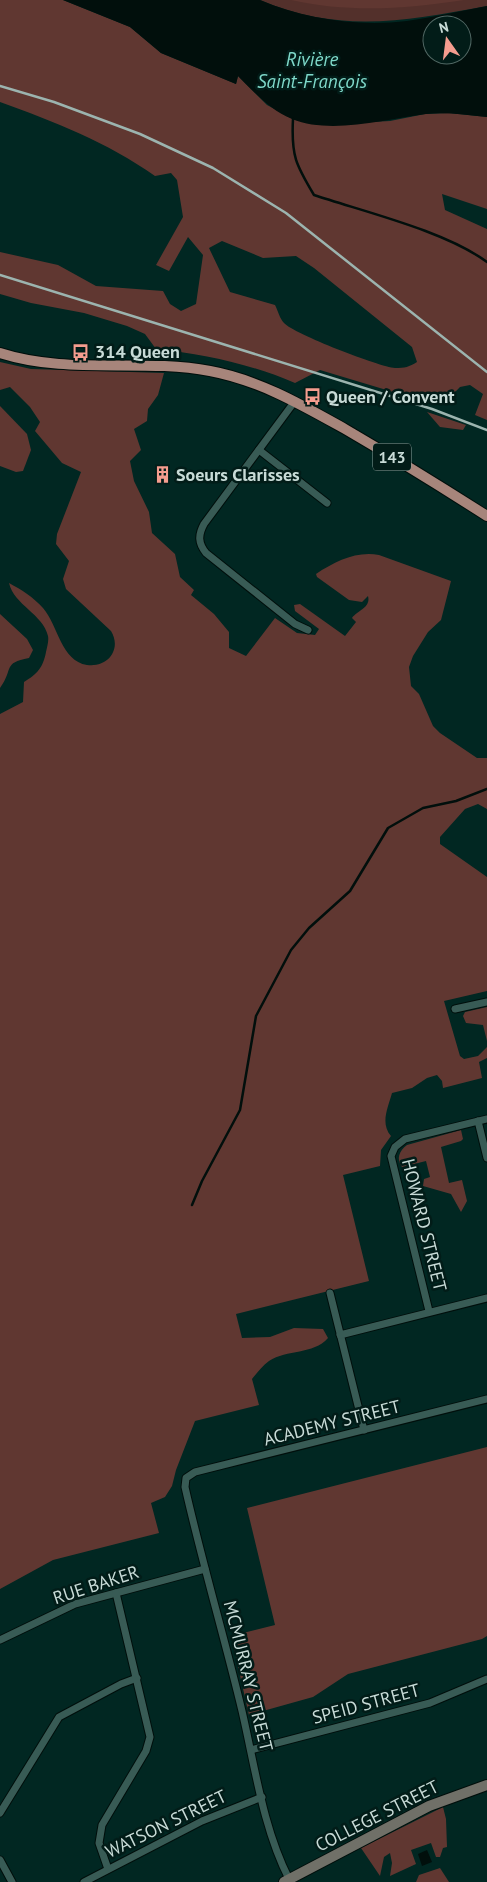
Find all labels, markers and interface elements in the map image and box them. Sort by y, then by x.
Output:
north arrow [422,15,472,65]
text: N [437,18,450,37]
water label: Rivière Saint-François [257,47,368,93]
place label: 314 Queen [95,340,180,363]
bus stop icon: 314 Queen [71,342,91,362]
place label: Queen / Convent [326,385,455,408]
bus stop icon: Queen / Convent [302,387,322,407]
road number: 143 [373,444,411,471]
place label: Soeurs Clarisses [176,463,300,486]
building icon: Soeurs Clarisses [152,465,172,485]
street label: HOWARD STREET [397,1156,452,1294]
street label: ACADEMY STREET [261,1394,403,1451]
street label: RUE BAKER [50,1560,142,1609]
street label: MCMURRAY STREET [219,1598,278,1754]
street label: SPEID STREET [309,1678,422,1729]
street label: COLLEGE STREET [311,1775,442,1857]
street label: WATSON STREET [101,1784,230,1863]

